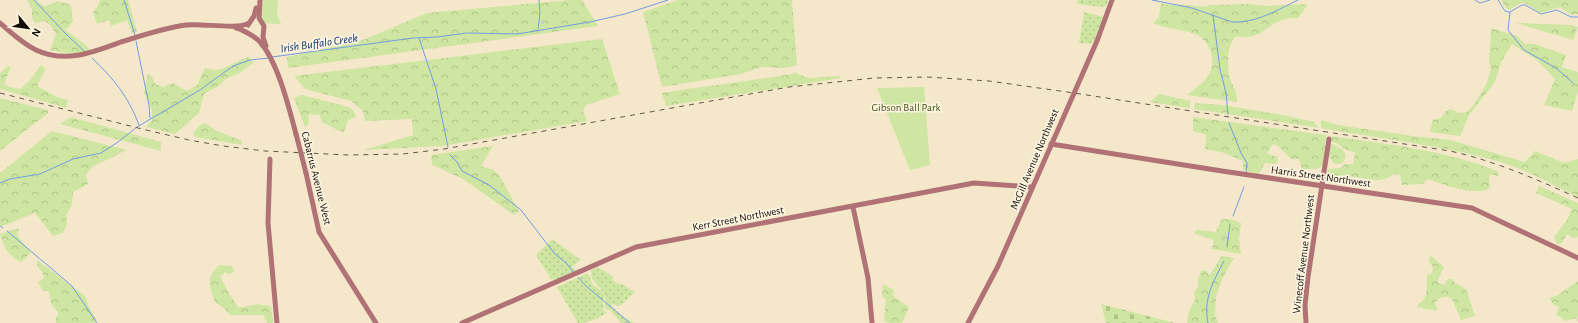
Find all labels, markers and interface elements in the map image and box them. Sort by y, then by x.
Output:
north arrow [8,8,48,48]
text: N [30,27,43,39]
water label: Irish Buffalo Creek [280,32,359,54]
park label: Gibson Ball Park [872,102,941,113]
street label: McGill Avenue Northwest [1008,107,1061,211]
street label: Cabarrus Avenue West [300,130,334,226]
street label: Harris Street Northwest [1270,164,1372,189]
street label: Winecoff Avenue Northwest [1291,193,1316,314]
street label: Kerr Street Northwest [692,204,785,233]

